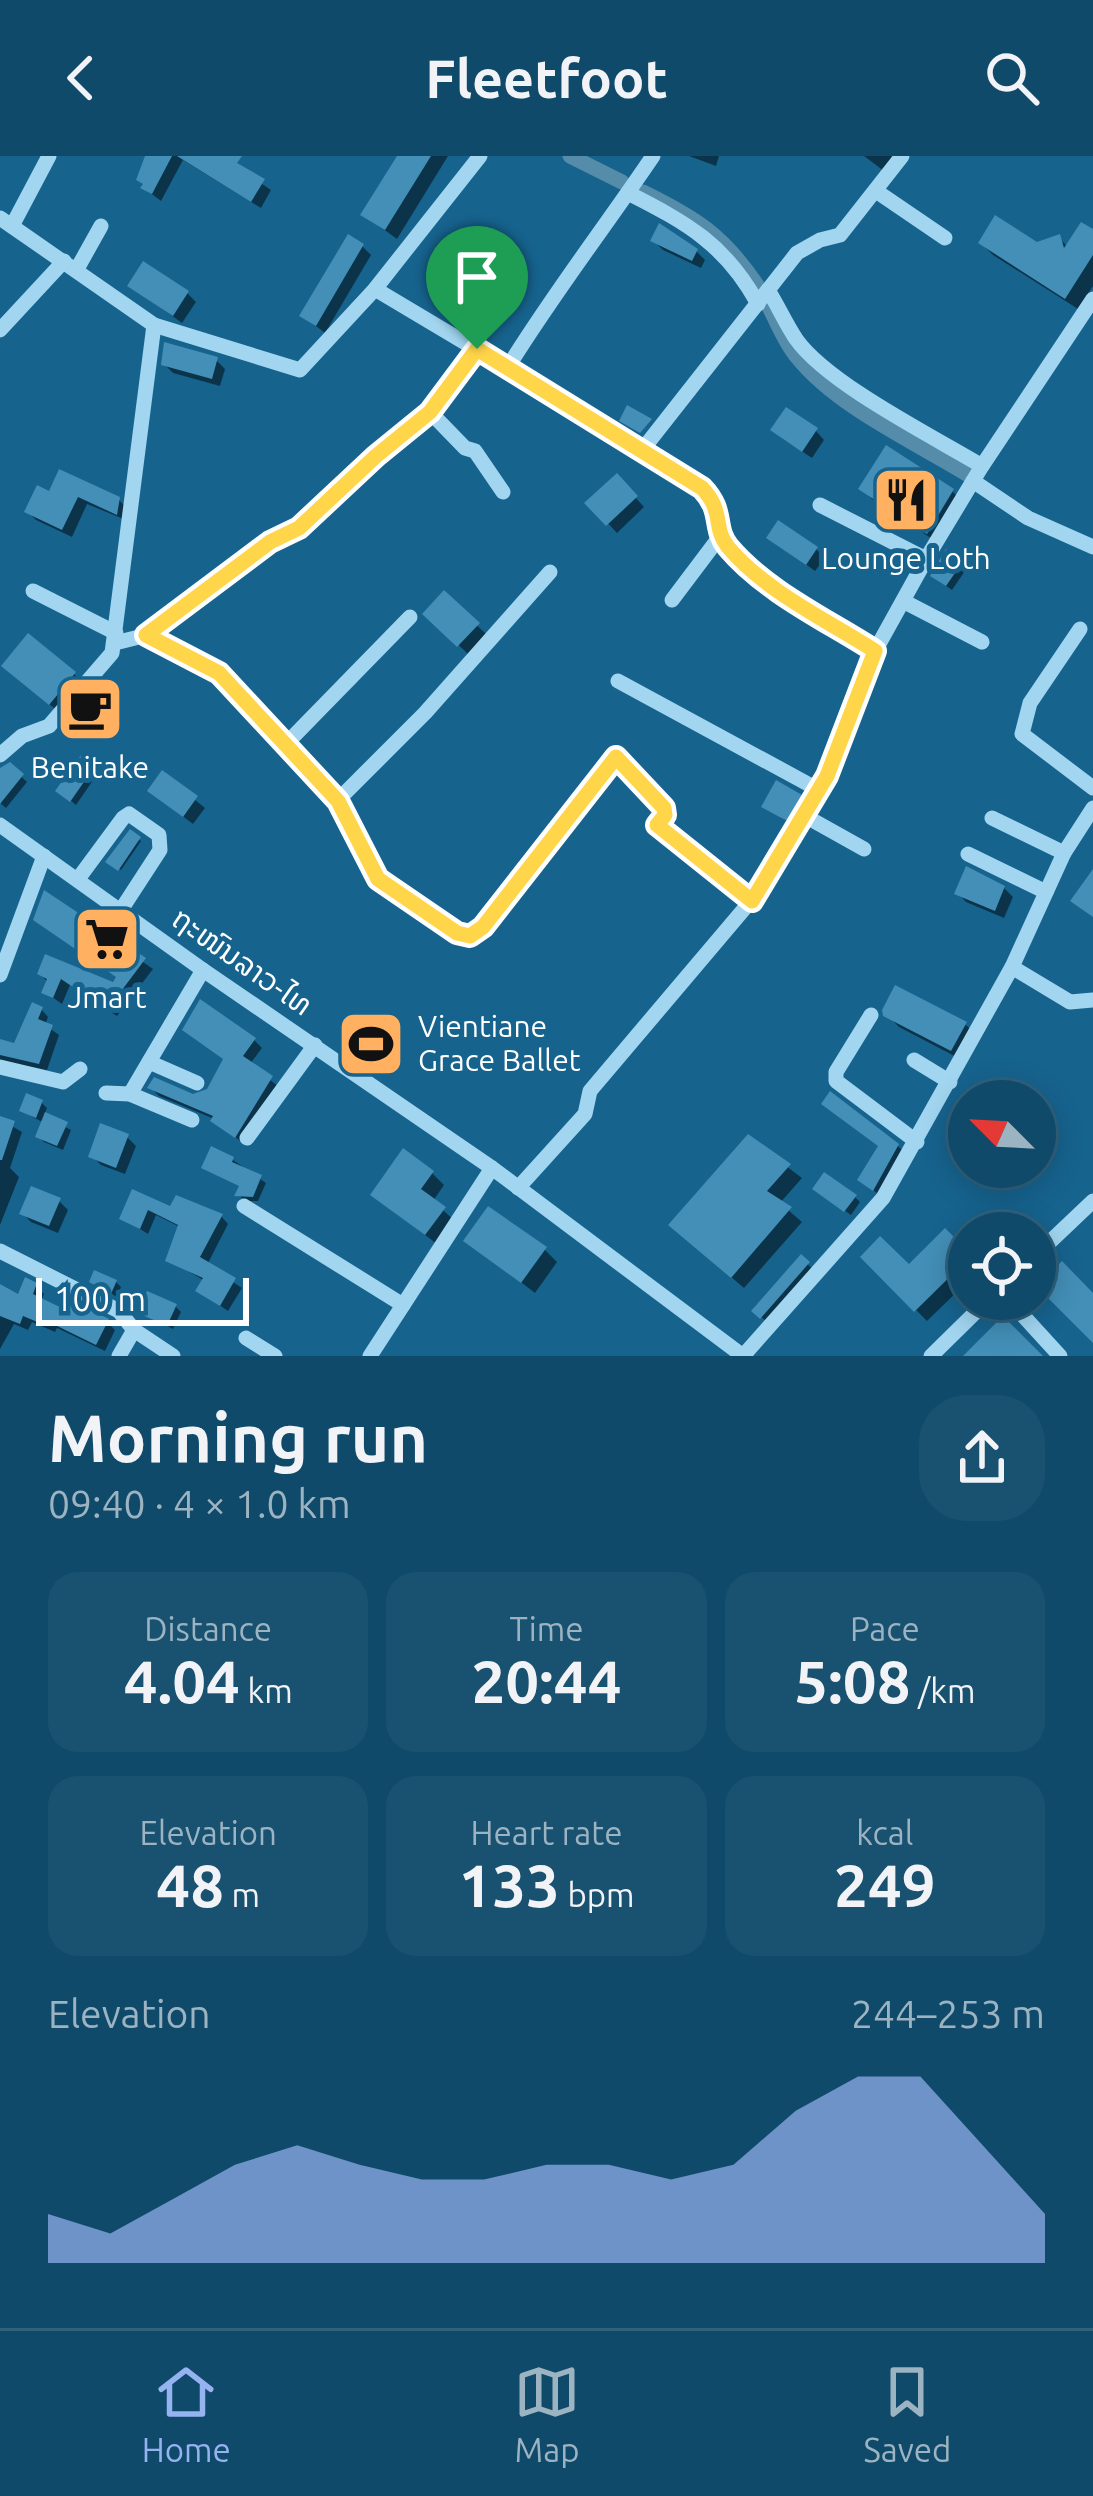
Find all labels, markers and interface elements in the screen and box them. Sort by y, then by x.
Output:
icon: back [48,45,114,111]
icon: search [979,45,1045,111]
text: Fleetfoot [425,48,668,108]
pin [426,226,528,349]
icon: arrive [444,244,510,310]
restaurant icon: Lounge Loth [871,465,941,535]
place label: Lounge Loth [821,541,991,575]
cafe icon: Benitake [55,674,125,744]
place label: Benitake [31,750,149,784]
street label: ຖະໜົນລາວ-ໄທ [166,900,319,1022]
supermarket icon: Jmart [72,904,142,974]
place label: Jmart [67,980,147,1014]
sports icon: Vientiane Grace Ballet [336,1009,406,1079]
place label: Vientiane Grace Ballet [418,1009,581,1077]
north arrow [948,1080,1056,1188]
map controls [948,1080,1056,1320]
button: locate [948,1212,1056,1320]
scale bar [36,1272,249,1325]
text: 100 m [54,1280,146,1317]
button: share [919,1395,1045,1521]
text: Morning run [48,1400,428,1474]
text: 09:40 · 4 × 1.0 km [48,1482,351,1525]
text: Distance [144,1610,272,1647]
text: Time [510,1610,583,1647]
text: Pace [850,1610,920,1647]
text: 4.04 [124,1647,240,1714]
text: 20:44 [471,1647,622,1714]
text: 5:08 [794,1647,911,1714]
text: km [240,1672,293,1709]
text: /km [911,1672,975,1709]
text: Elevation [139,1814,277,1851]
text: Heart rate [471,1814,622,1851]
text: kcal [856,1814,913,1851]
text: 48 [156,1851,224,1918]
text: 133 [458,1851,560,1918]
text: 249 [834,1851,936,1918]
text: m [224,1876,260,1913]
text: bpm [560,1876,635,1913]
text: Elevation [48,1992,211,2035]
text: 244–253 m [851,1992,1045,2035]
tab: Home [142,2359,231,2468]
tab: Map [514,2359,580,2468]
tab: Saved [863,2359,951,2468]

